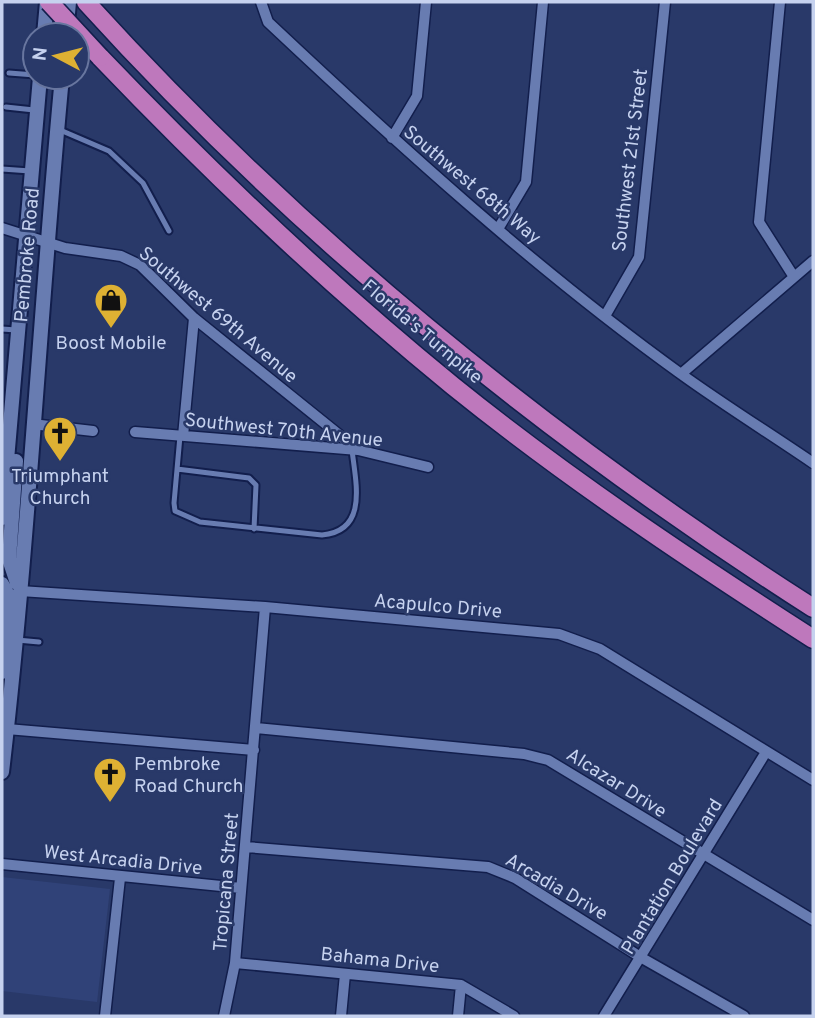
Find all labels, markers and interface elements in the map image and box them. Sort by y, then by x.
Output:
north arrow [21,21,91,91]
text: N [28,46,54,62]
street label: Southwest 21st Street [608,67,654,253]
street label: Southwest 68th Way [398,121,546,250]
street label: Pembroke Road [10,187,46,323]
street label: Southwest 69th Avenue [133,242,302,389]
street label: Florida's Turnpike [356,275,487,390]
shop icon: Boost Mobile [92,281,130,330]
place label: Boost Mobile [56,332,166,356]
street label: Southwest 70th Avenue [184,409,384,453]
church icon: Triumphant Church [41,414,79,463]
place label: Triumphant Church [11,465,109,511]
street label: Acapulco Drive [373,589,503,625]
street label: Alcazar Drive [561,743,671,824]
place label: Pembroke Road Church [134,753,243,799]
church icon: Pembroke Road Church [91,755,129,804]
street label: Plantation Boulevard [617,795,729,959]
street label: Tropicana Street [209,812,245,953]
street label: West Arcadia Drive [42,841,203,881]
street label: Arcadia Drive [500,849,612,927]
street label: Bahama Drive [319,943,440,979]

